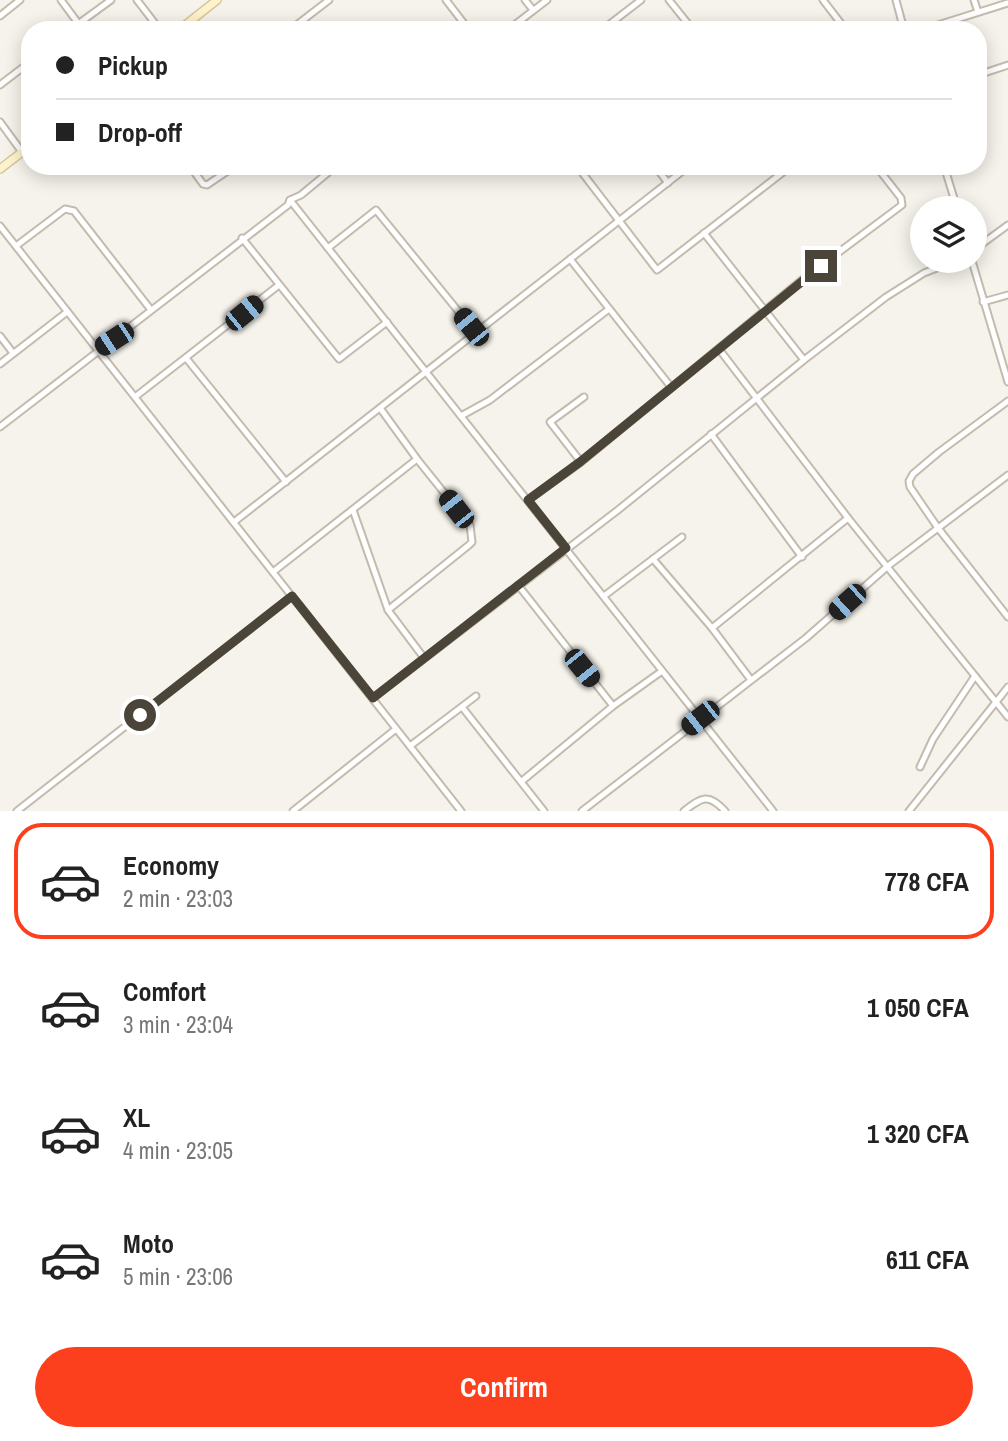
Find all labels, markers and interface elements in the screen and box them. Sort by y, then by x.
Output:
text: Pickup [98,48,168,83]
text: Drop-off [98,115,182,150]
map controls [910,196,987,273]
button: layers [910,196,987,273]
route end [805,250,837,282]
car [222,292,267,334]
car [450,304,493,350]
car [91,319,138,359]
car [435,486,478,532]
car [825,580,870,624]
car [561,645,604,691]
car [677,697,724,739]
route start [124,699,156,731]
text: Economy [123,848,219,883]
icon: car [39,850,102,913]
text: 778 CFA [885,864,969,899]
text: 2 min · 23:03 [123,883,233,914]
text: Comfort [123,974,206,1009]
icon: car [39,976,102,1039]
text: 1 050 CFA [867,990,969,1025]
text: 3 min · 23:04 [123,1009,233,1040]
text: XL [123,1100,150,1135]
icon: car [39,1102,102,1165]
text: 1 320 CFA [867,1116,969,1151]
text: 4 min · 23:05 [123,1135,233,1166]
text: Moto [123,1226,174,1261]
icon: car [39,1228,102,1291]
text: 611 CFA [886,1242,969,1277]
text: 5 min · 23:06 [123,1261,233,1292]
button: Confirm [35,1347,973,1427]

